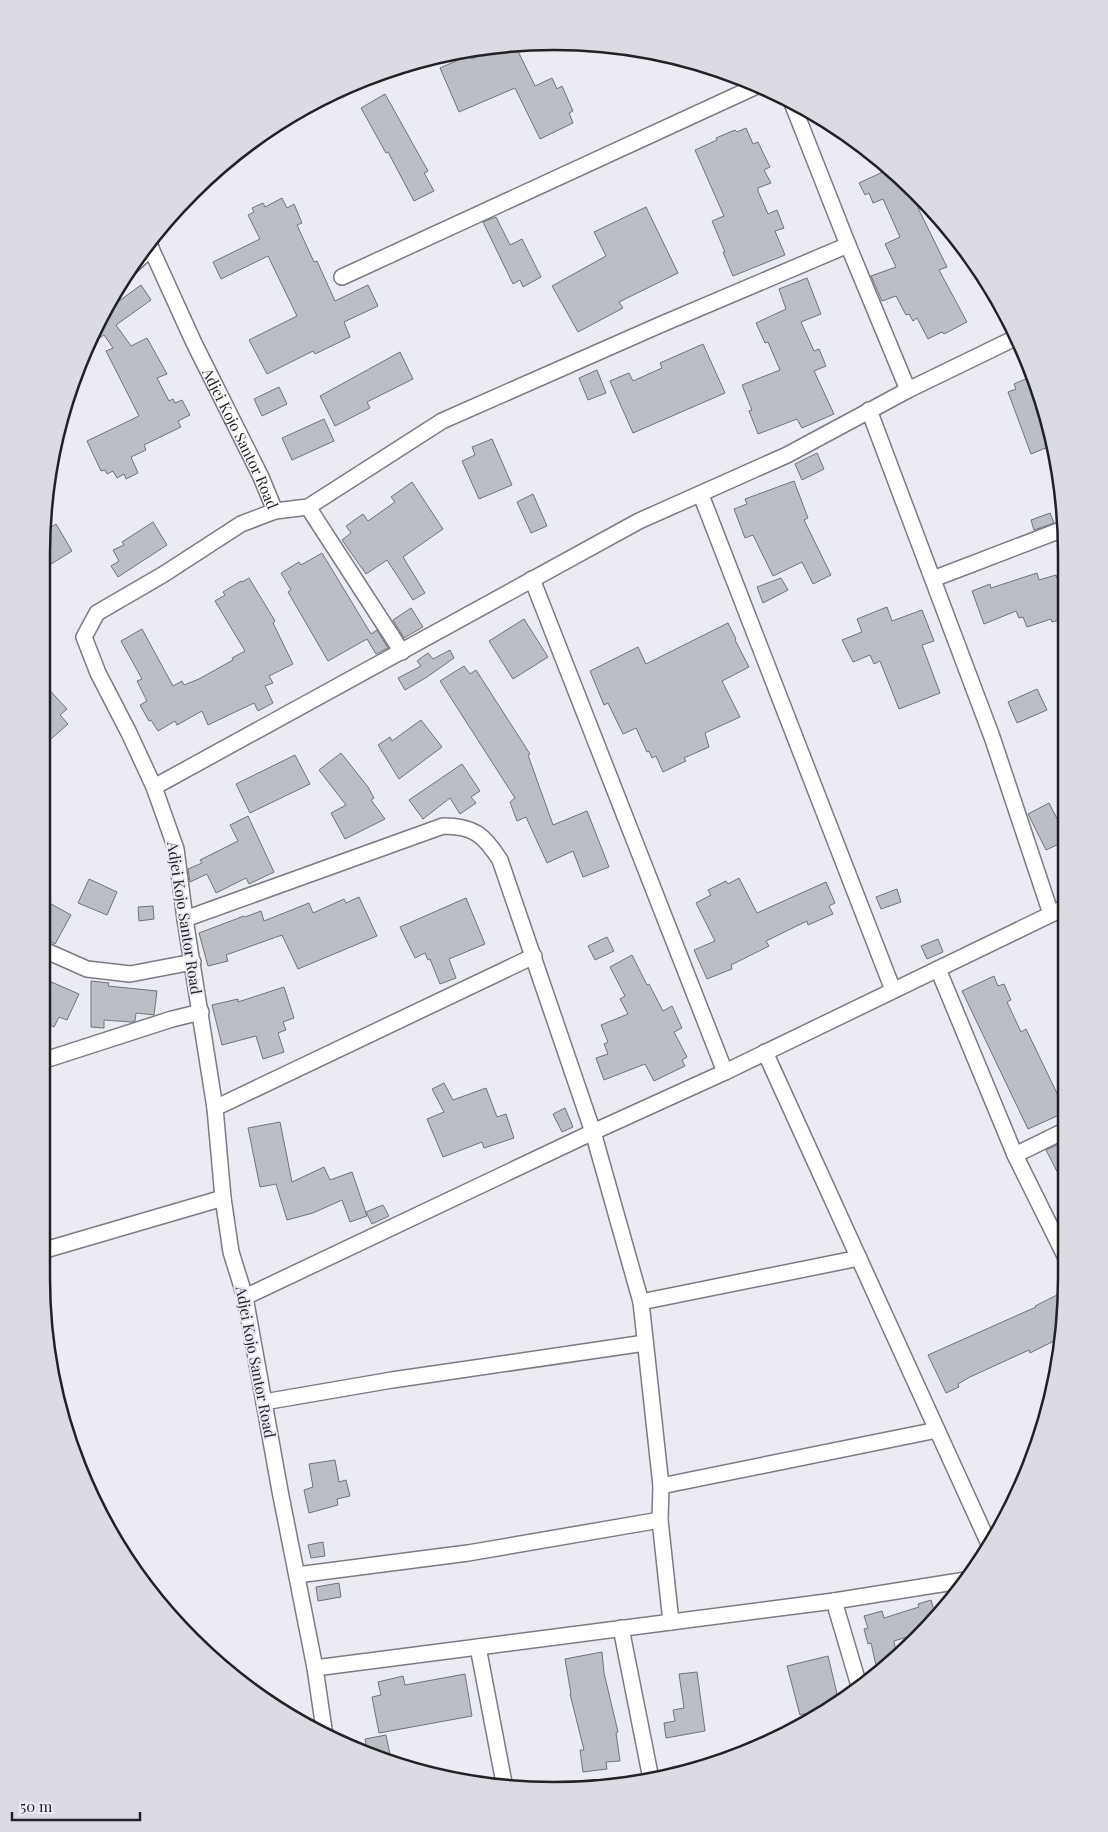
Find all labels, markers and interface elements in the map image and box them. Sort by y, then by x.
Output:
street label: Adjei Kojo Santor Road [198,364,283,512]
street label: Adjei Kojo Santor Road [163,839,207,996]
street label: Adjei Kojo Santor Road [231,1283,281,1440]
scale bar [12,1790,140,1822]
text: 50 m [20,1796,53,1816]

